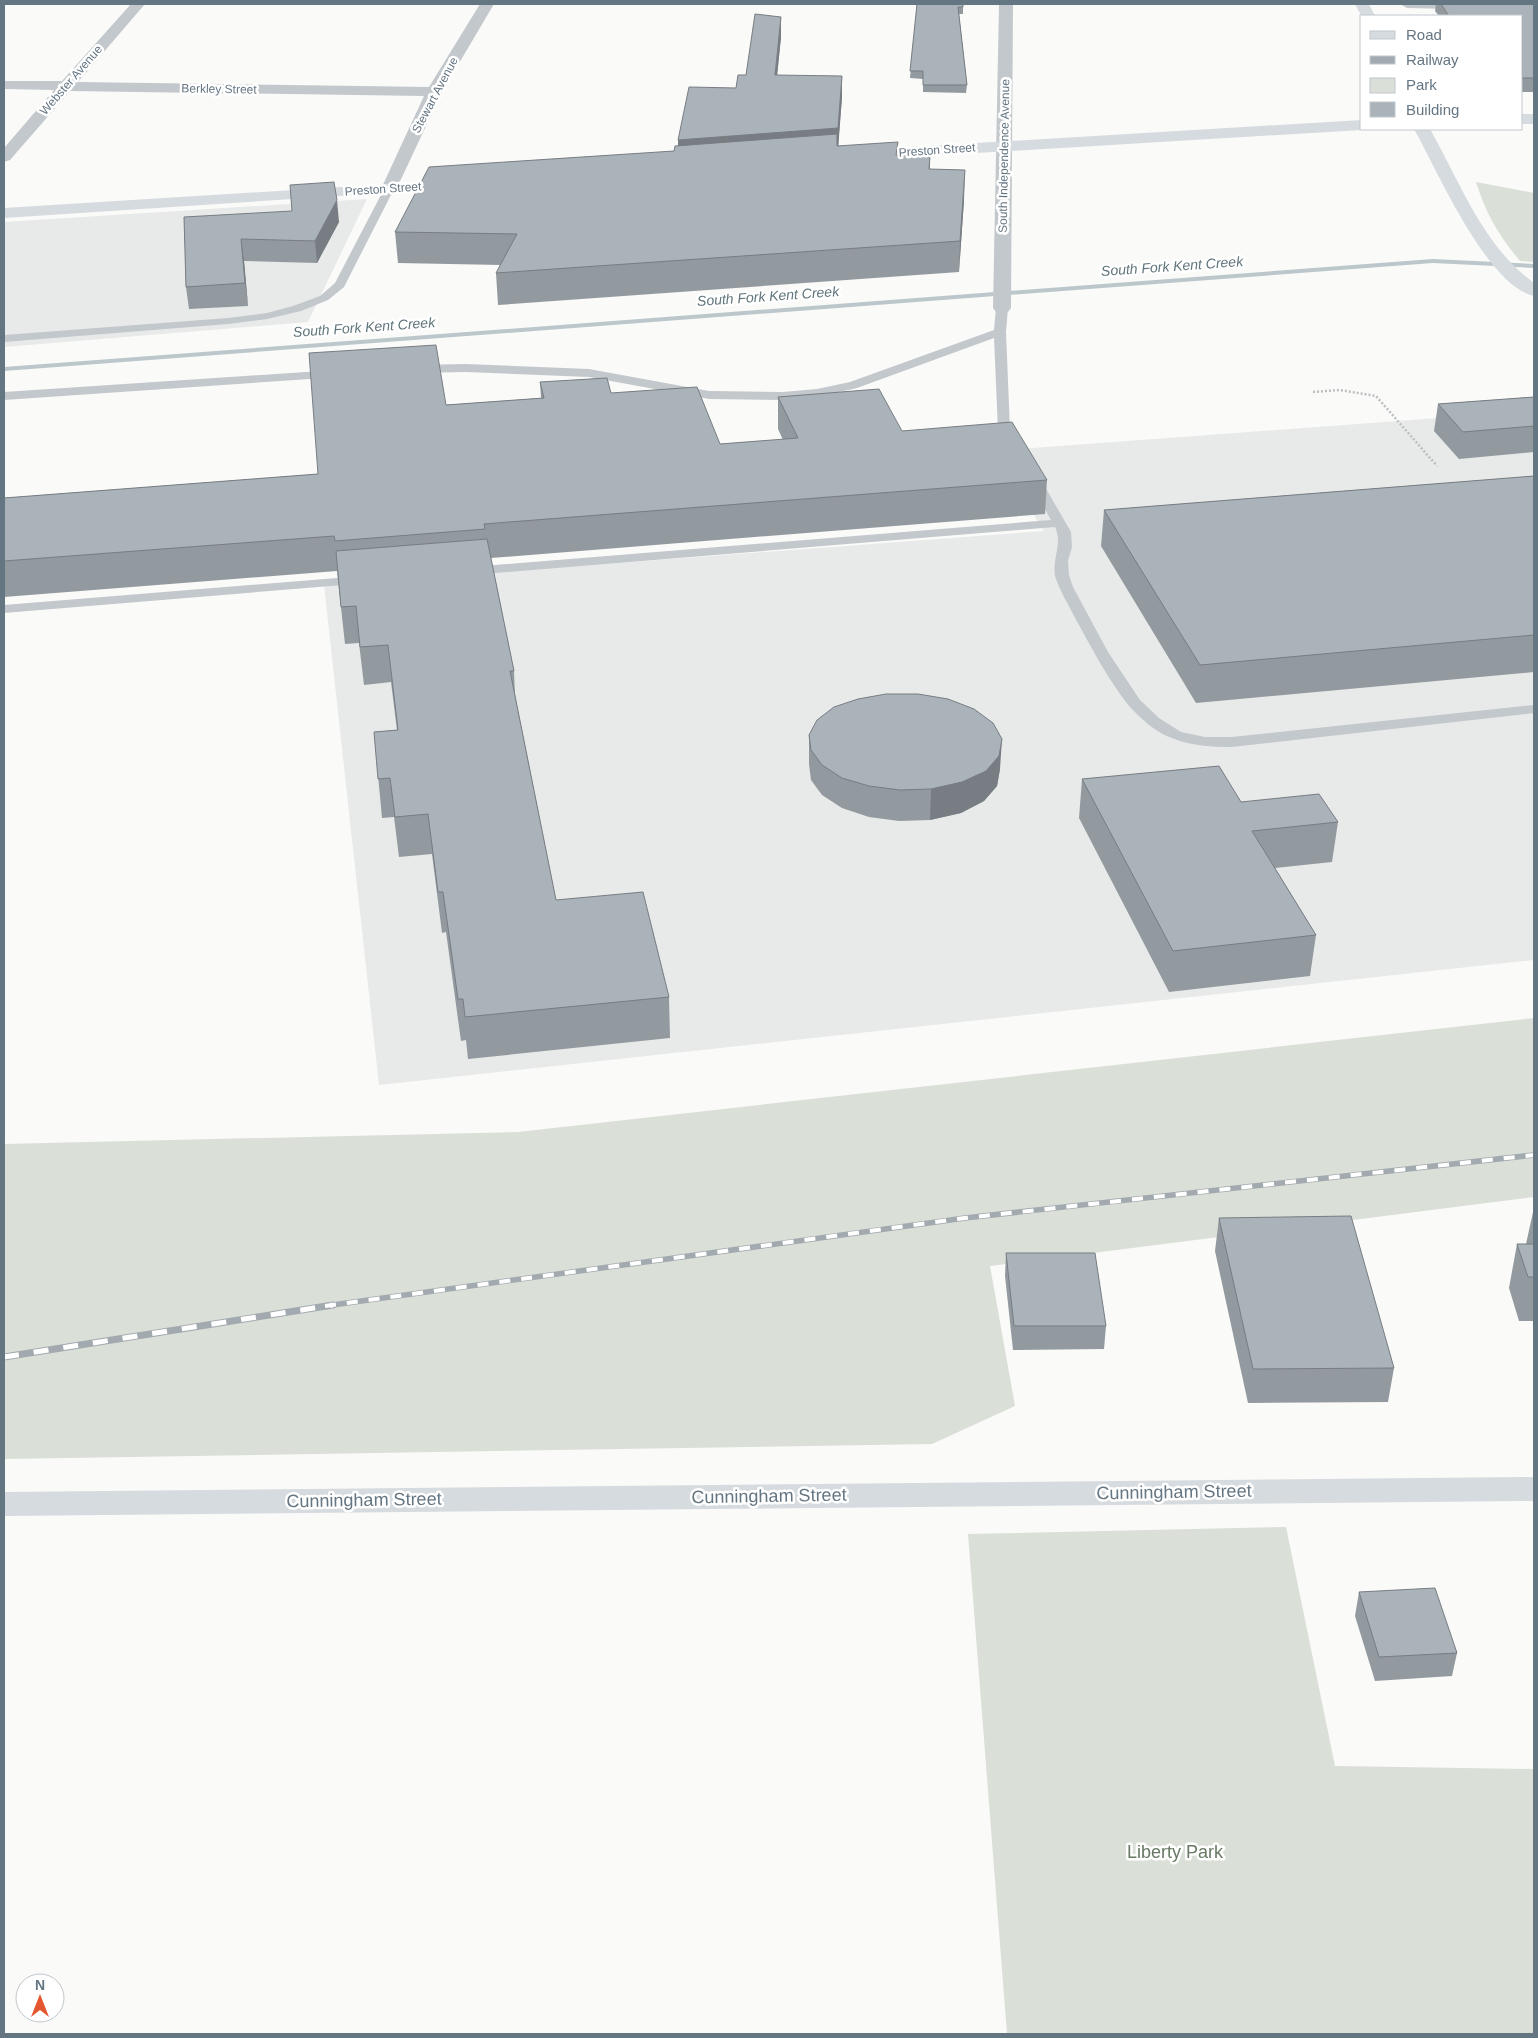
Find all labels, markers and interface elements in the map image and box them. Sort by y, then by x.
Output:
legend [1360,15,1523,130]
text: Road [1406,26,1442,43]
street label: Webster Avenue [37,42,105,118]
text: Railway [1406,51,1459,68]
street label: Stewart Avenue [409,54,461,135]
text: Park [1406,76,1437,93]
street label: South Independence Avenue [996,79,1012,233]
street label: Berkley Street [181,81,257,97]
text: Building [1406,101,1459,118]
street label: Preston Street [898,140,976,160]
street label: Preston Street [344,179,422,199]
water label: South Fork Kent Creek [1100,253,1245,279]
water label: South Fork Kent Creek [696,283,841,309]
water label: South Fork Kent Creek [292,314,437,340]
street label: Cunningham Street [1096,1481,1252,1503]
street label: Cunningham Street [691,1485,847,1507]
street label: Cunningham Street [286,1489,442,1511]
park label: Liberty Park [1127,1842,1224,1862]
north arrow [15,1973,65,2023]
text: N [35,1977,45,1993]

